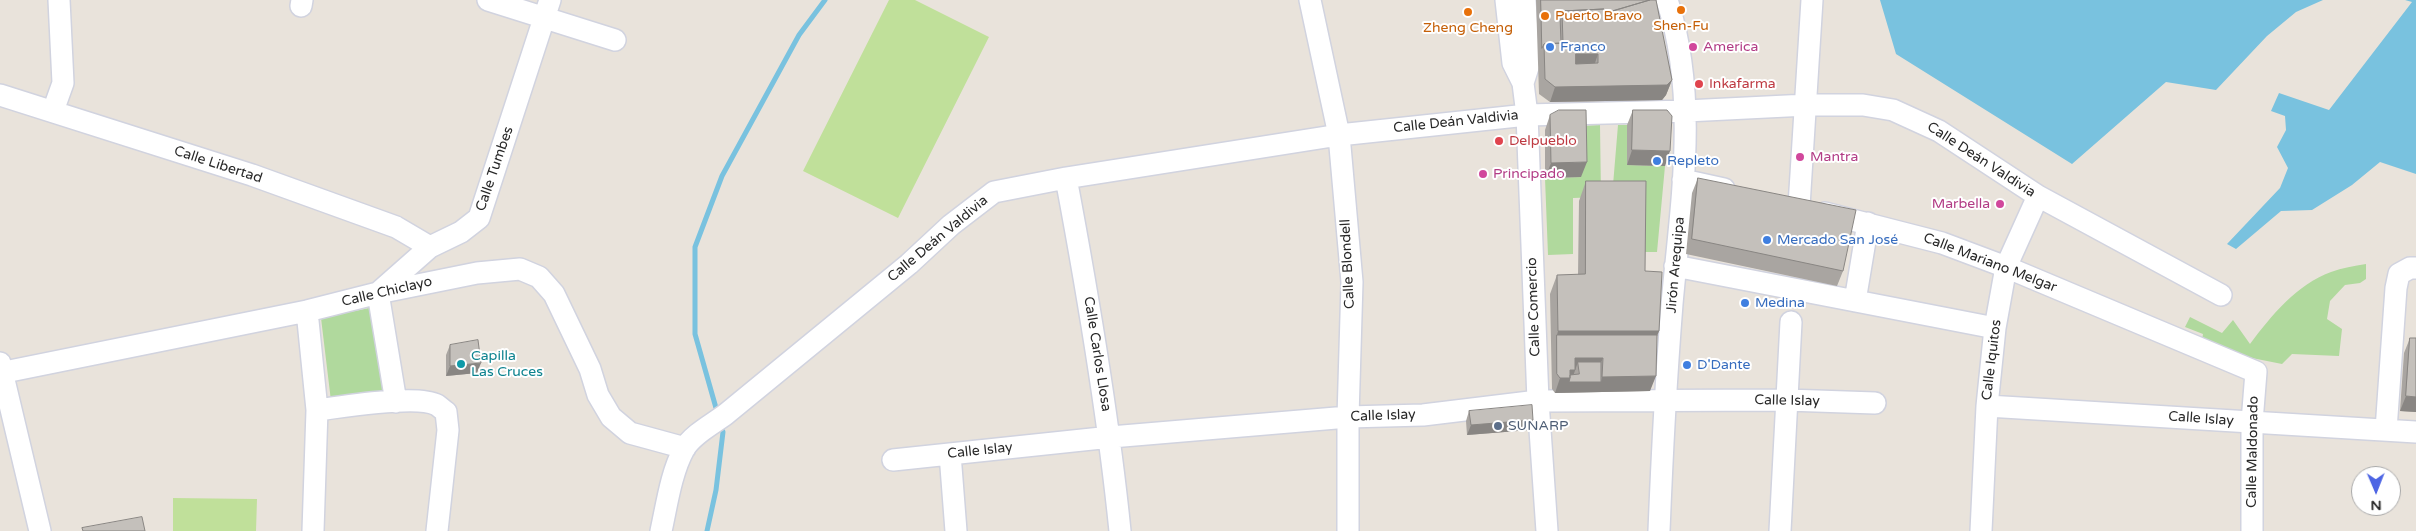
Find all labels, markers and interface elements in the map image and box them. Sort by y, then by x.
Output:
marker: Shen-Fu [1675,4,1687,16]
marker: Zheng Cheng [1462,6,1474,18]
place label: Puerto Bravo [1555,8,1642,24]
marker: Puerto Bravo [1539,10,1551,22]
place label: Shen-Fu [1653,18,1709,34]
place label: Zheng Cheng [1423,20,1513,36]
place label: Franco [1560,39,1606,55]
place label: America [1703,39,1758,55]
marker: Franco [1544,41,1556,53]
marker: America [1687,41,1699,53]
place label: Inkafarma [1709,76,1776,92]
marker: Inkafarma [1693,78,1705,90]
street label: Calle Deán Valdivia [1393,107,1519,137]
street label: Calle Deán Valdivia [1924,119,2038,201]
street label: Calle Tumbes [473,124,517,214]
place label: Delpueblo [1509,133,1577,149]
marker: Delpueblo [1493,135,1505,147]
street label: Calle Libertad [172,143,264,187]
place label: Mantra [1810,149,1858,165]
marker: Mantra [1794,151,1806,163]
place label: Repleto [1667,153,1719,169]
marker: Repleto [1651,155,1663,167]
place label: Principado [1493,166,1565,182]
marker: Principado [1477,168,1489,180]
street label: Calle Deán Valdivia [884,192,992,286]
place label: Marbella [1932,196,1990,212]
marker: Marbella [1994,198,2006,210]
street label: Jirón Arequipa [1663,216,1689,314]
street label: Calle Blondell [1337,219,1359,309]
street label: Calle Mariano Melgar [1921,230,2059,296]
place label: Mercado San José [1777,232,1898,248]
marker: Mercado San José [1761,234,1773,246]
street label: Calle Comercio [1524,257,1544,357]
street label: Calle Chiclayo [340,273,434,311]
street label: Calle Carlos Llosa [1080,295,1114,413]
place label: Medina [1755,295,1805,311]
marker: Medina [1739,297,1751,309]
street label: Calle Iquitos [1979,319,2005,401]
place label: Capilla Las Cruces [471,348,543,381]
place label: D'Dante [1697,357,1750,373]
marker: Capilla Las Cruces [455,358,467,370]
marker: D'Dante [1681,359,1693,371]
street label: Calle Islay [1754,392,1820,410]
street label: Calle Maldonado [2244,396,2262,508]
street label: Calle Islay [1350,406,1416,426]
street label: Calle Islay [2168,408,2234,430]
place label: SUNARP [1508,418,1568,434]
marker: SUNARP [1492,420,1504,432]
street label: Calle Islay [947,439,1013,463]
north arrow [2351,466,2401,516]
text: N [2370,497,2382,514]

